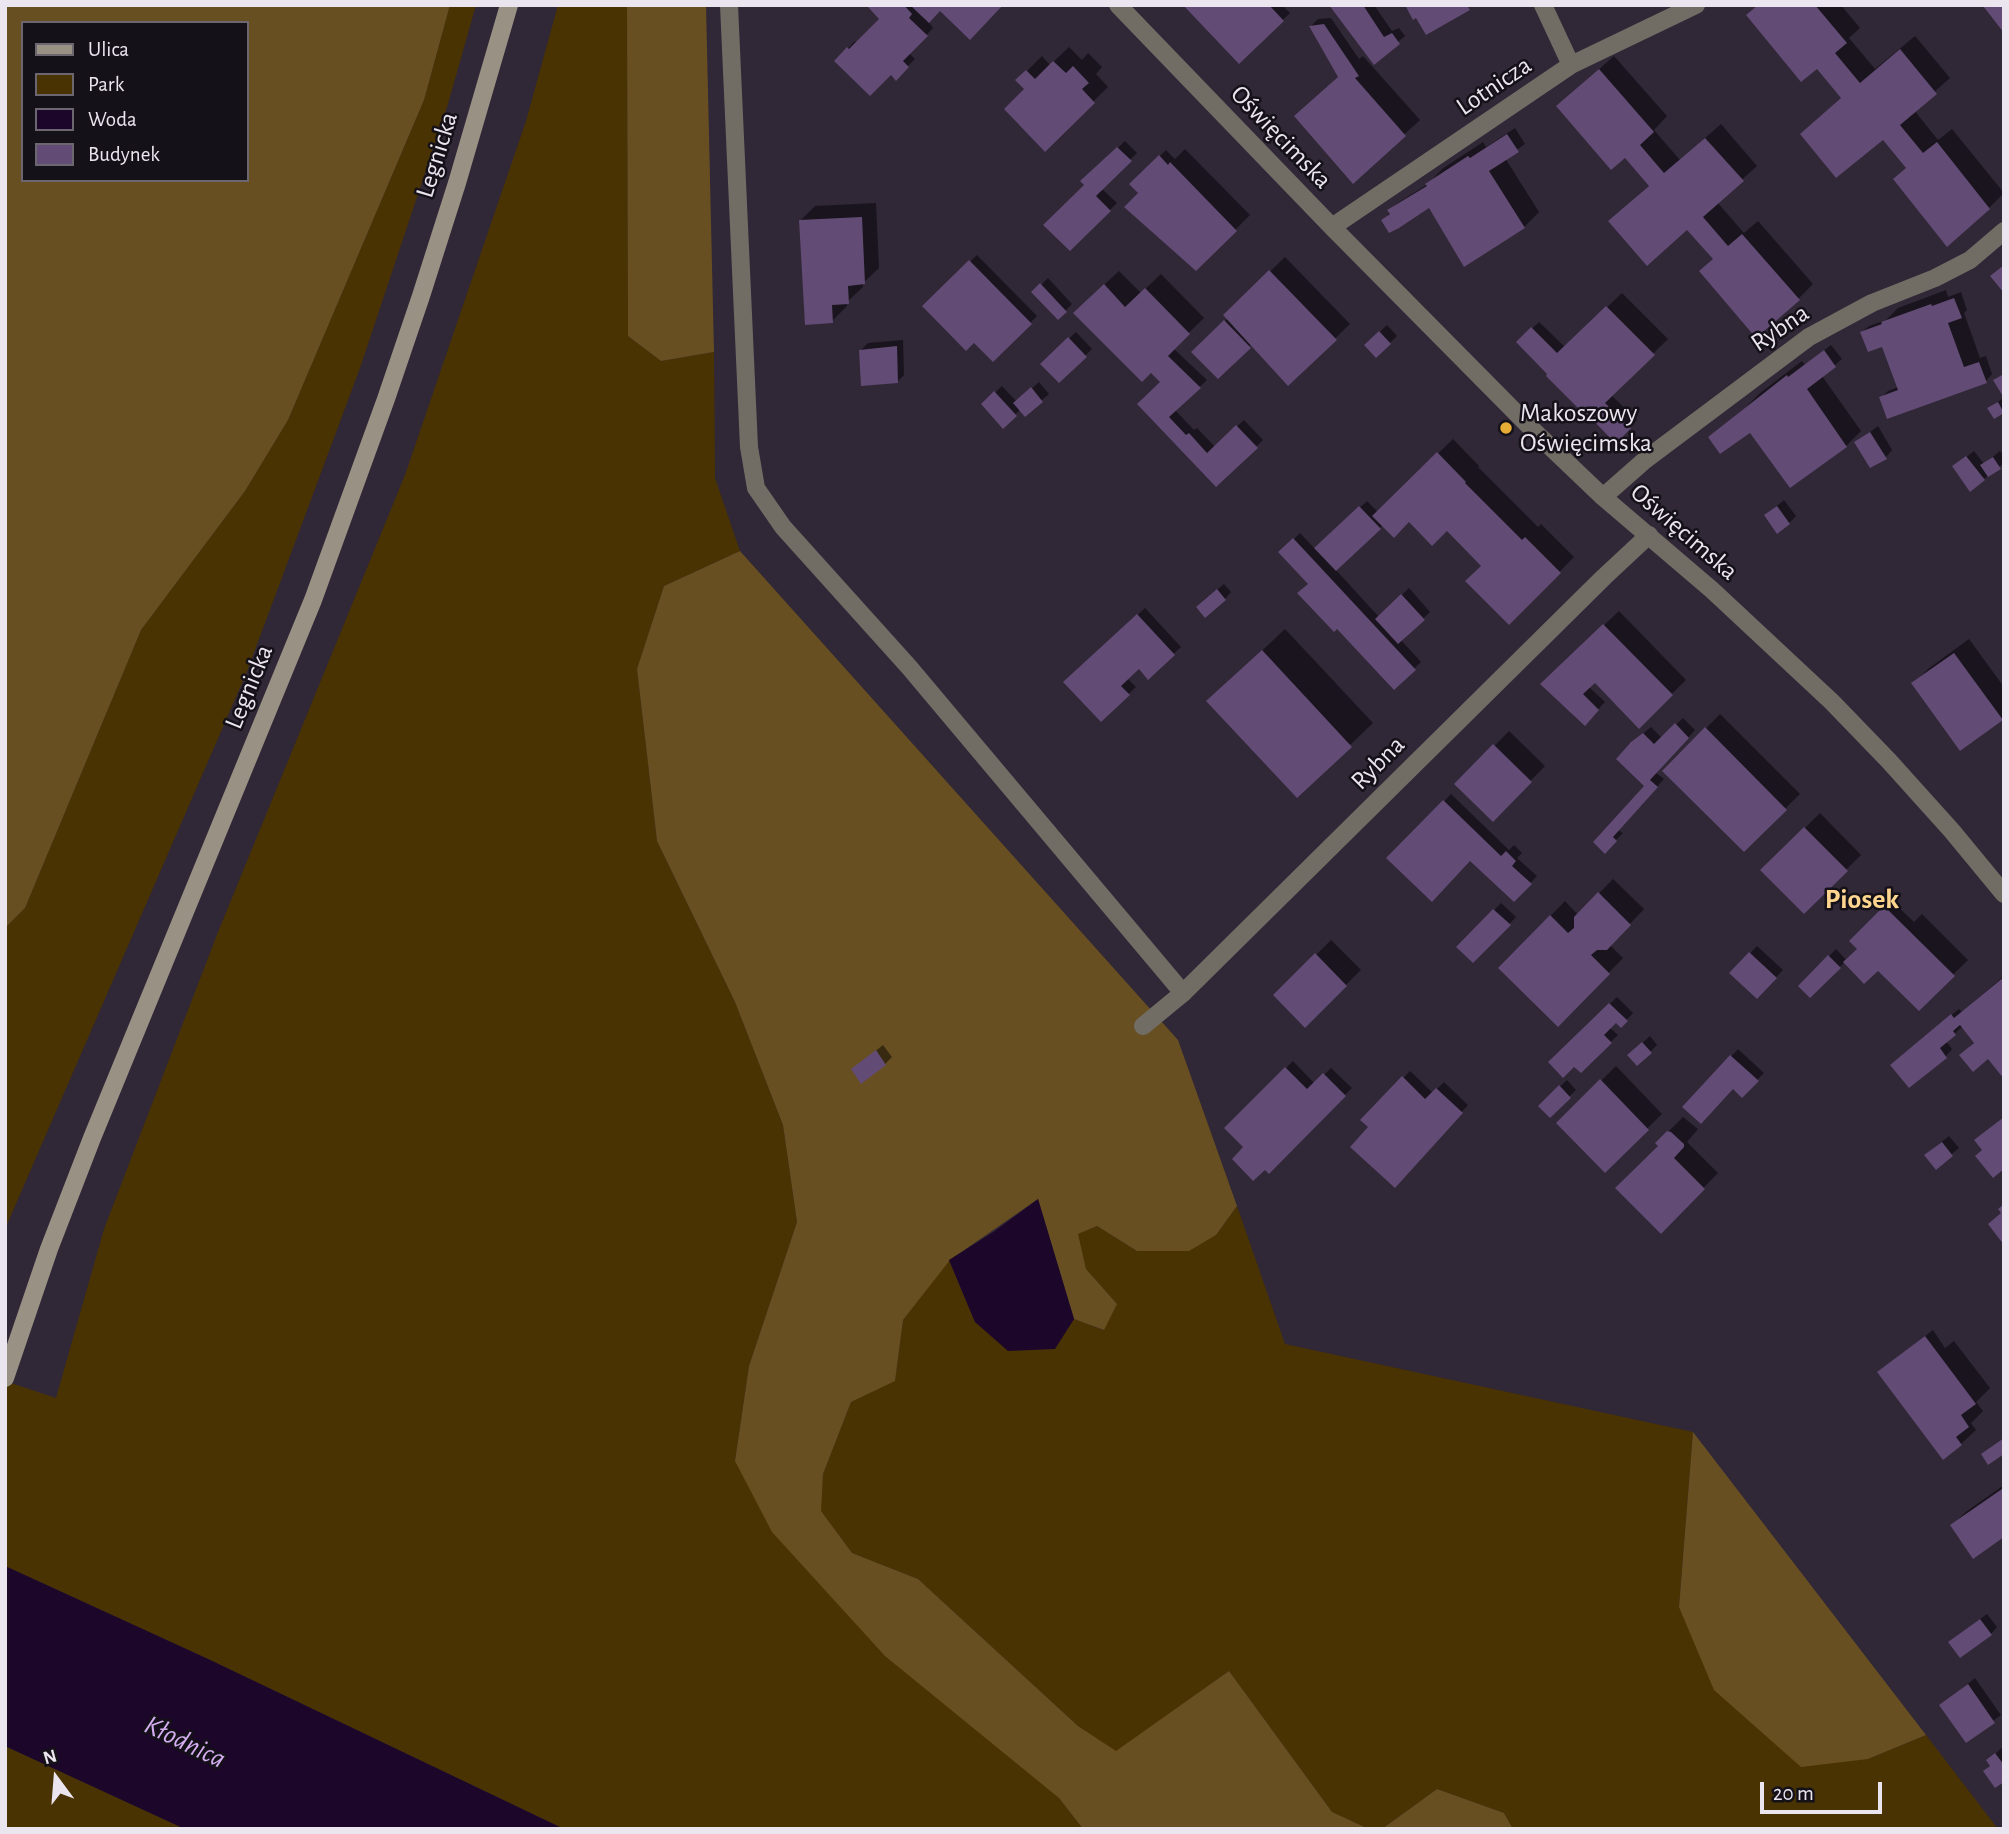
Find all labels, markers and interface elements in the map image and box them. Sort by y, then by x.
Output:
legend [21,21,248,182]
text: Ulica [88,39,129,60]
street label: Lotnicza [1450,50,1538,122]
text: Park [88,74,124,95]
street label: Oświęcimska [1224,79,1338,195]
street label: Legnicka [409,108,465,202]
text: Woda [88,109,137,130]
text: Budynek [88,144,160,165]
street label: Rybna [1745,297,1815,359]
place label: Makoszowy Oświęcimska [1520,397,1652,458]
marker: Makoszowy Oświęcimska [1498,420,1514,436]
street label: Oświęcimska [1624,477,1744,587]
street label: Legnicka [218,640,280,734]
street label: Rybna [1345,730,1411,796]
district label: Piosek [1825,883,1899,917]
water label: Kłodnica [139,1708,231,1776]
north arrow [21,1743,91,1813]
text: N [41,1746,59,1768]
scale bar [1764,1768,1886,1812]
text: 20 m [1773,1783,1814,1804]

